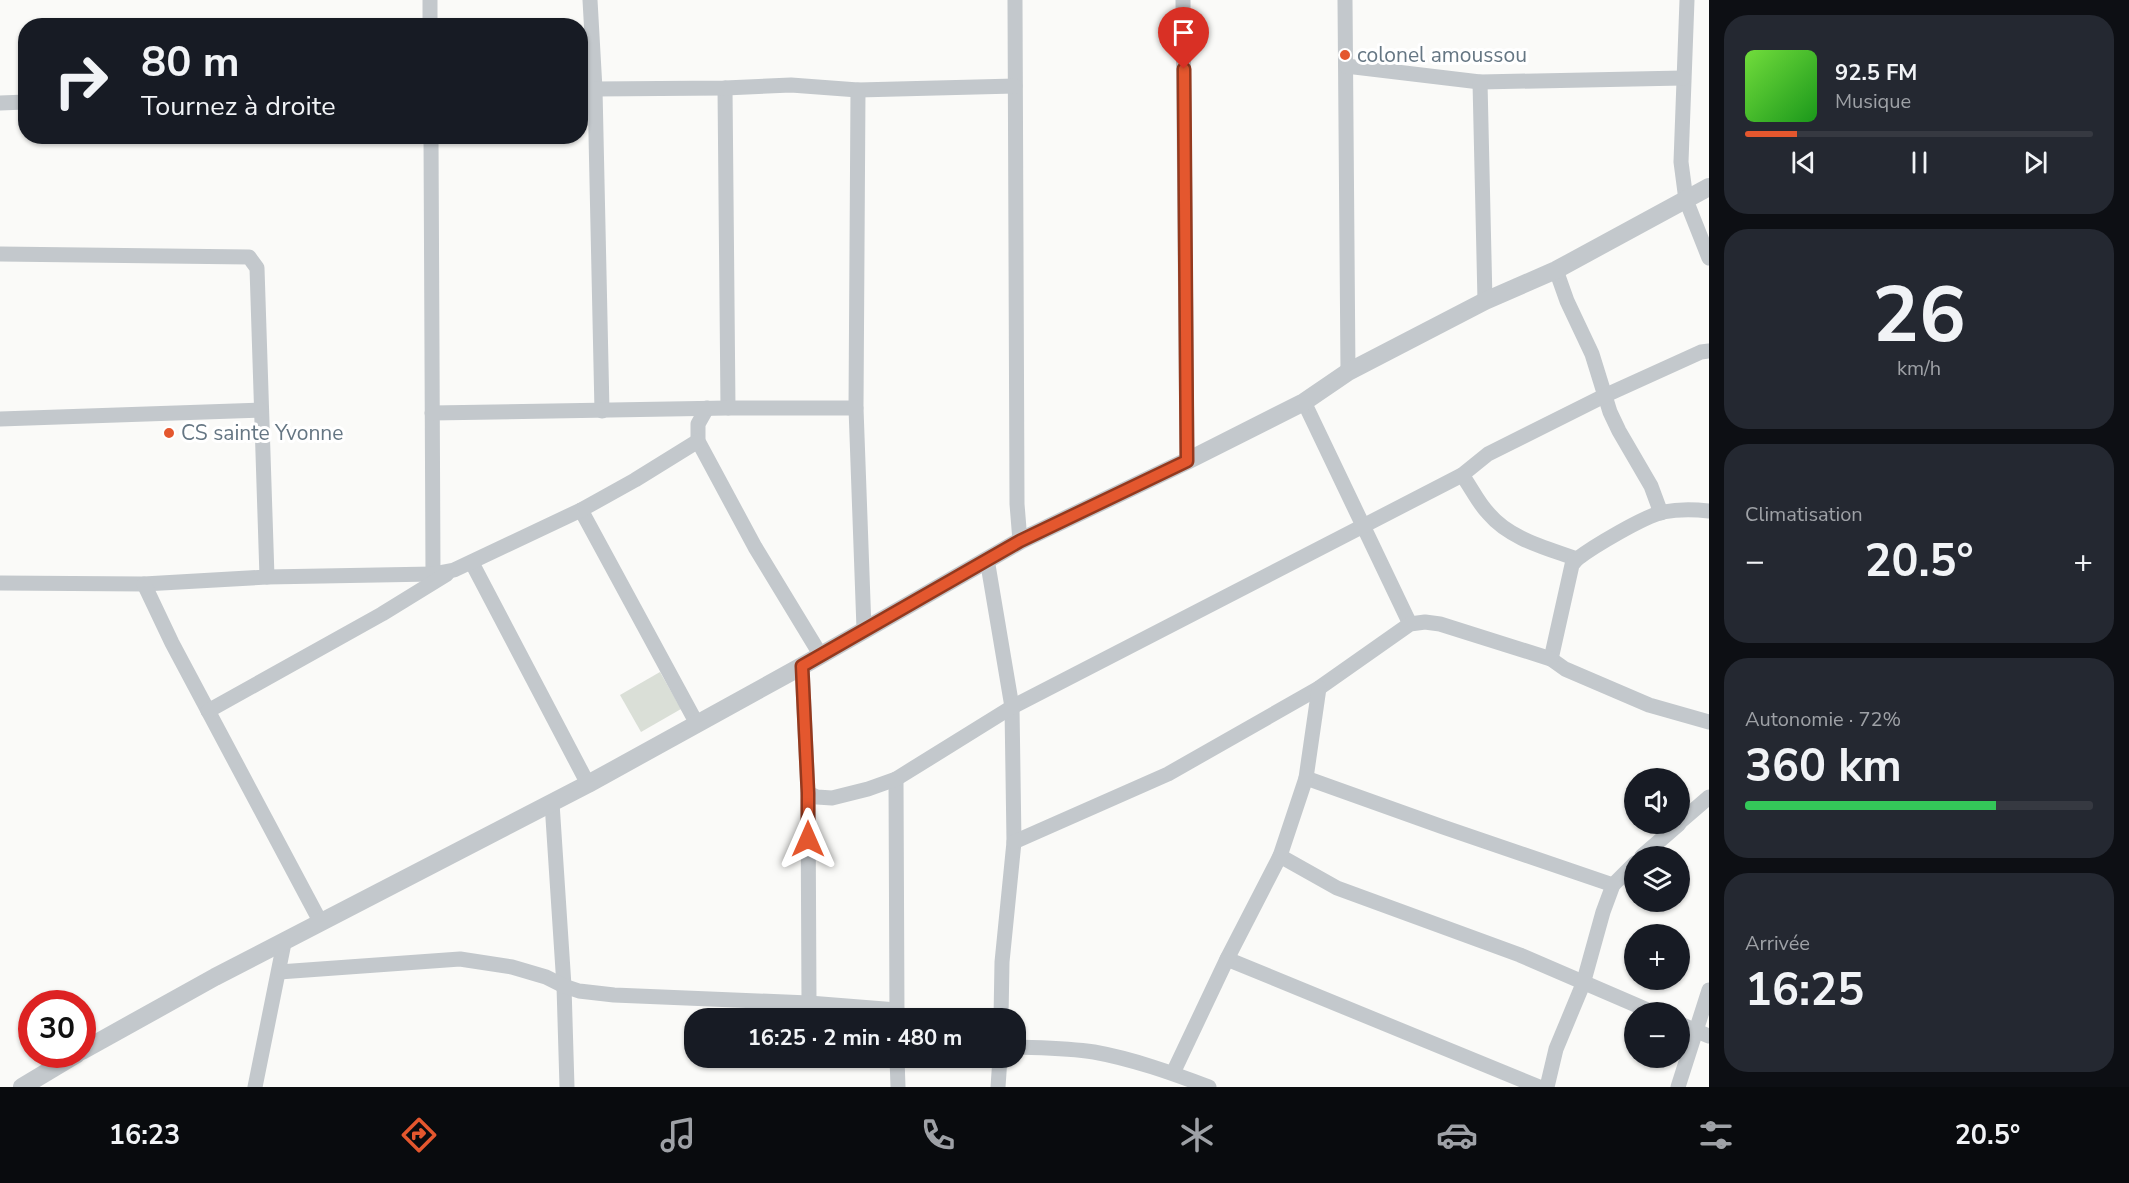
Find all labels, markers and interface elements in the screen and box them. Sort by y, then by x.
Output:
pin [1158,7,1209,69]
icon: arrive [1167,16,1200,49]
text: 80 m [141,34,240,91]
place label: colonel amoussou [1357,41,1527,69]
icon: right [42,42,120,120]
marker: colonel amoussou [1338,48,1352,62]
text: 92.5 FM [1835,58,1917,88]
text: Tournez à droite [141,88,336,125]
text: Musique [1835,88,1911,115]
icon: previous [1787,146,1820,179]
icon: pause [1903,146,1936,179]
icon: next [2019,146,2052,179]
text: 26 [1872,262,1966,369]
text: km/h [1897,355,1941,382]
place label: CS sainte Yvonne [181,419,343,447]
marker: CS sainte Yvonne [162,426,176,440]
text: Climatisation [1745,501,1863,528]
text: 20.5° [1864,531,1974,592]
text: − [1745,539,1765,584]
text: + [2073,539,2093,584]
text: Autonomie · 72% [1745,706,1901,733]
text: 360 km [1745,736,1902,797]
map controls [1624,768,1690,1068]
button: sound [1624,768,1690,834]
position arrow [776,807,840,871]
button: layers [1624,846,1690,912]
button: + [1624,924,1690,990]
text: Arrivée [1745,930,1810,957]
text: 16:25 [1745,960,1864,1021]
speed limit sign: 30 [18,990,96,1068]
button: − [1624,1002,1690,1068]
text: 16:25 · 2 min · 480 m [748,1023,962,1053]
icon: directions [398,1114,440,1156]
icon: music [657,1114,699,1156]
icon: phone [917,1114,959,1156]
icon: climate [1176,1114,1218,1156]
icon: car [1436,1114,1478,1156]
icon: filters [1695,1114,1737,1156]
text: 16:23 [109,1117,180,1154]
text: 20.5° [1955,1117,2020,1154]

